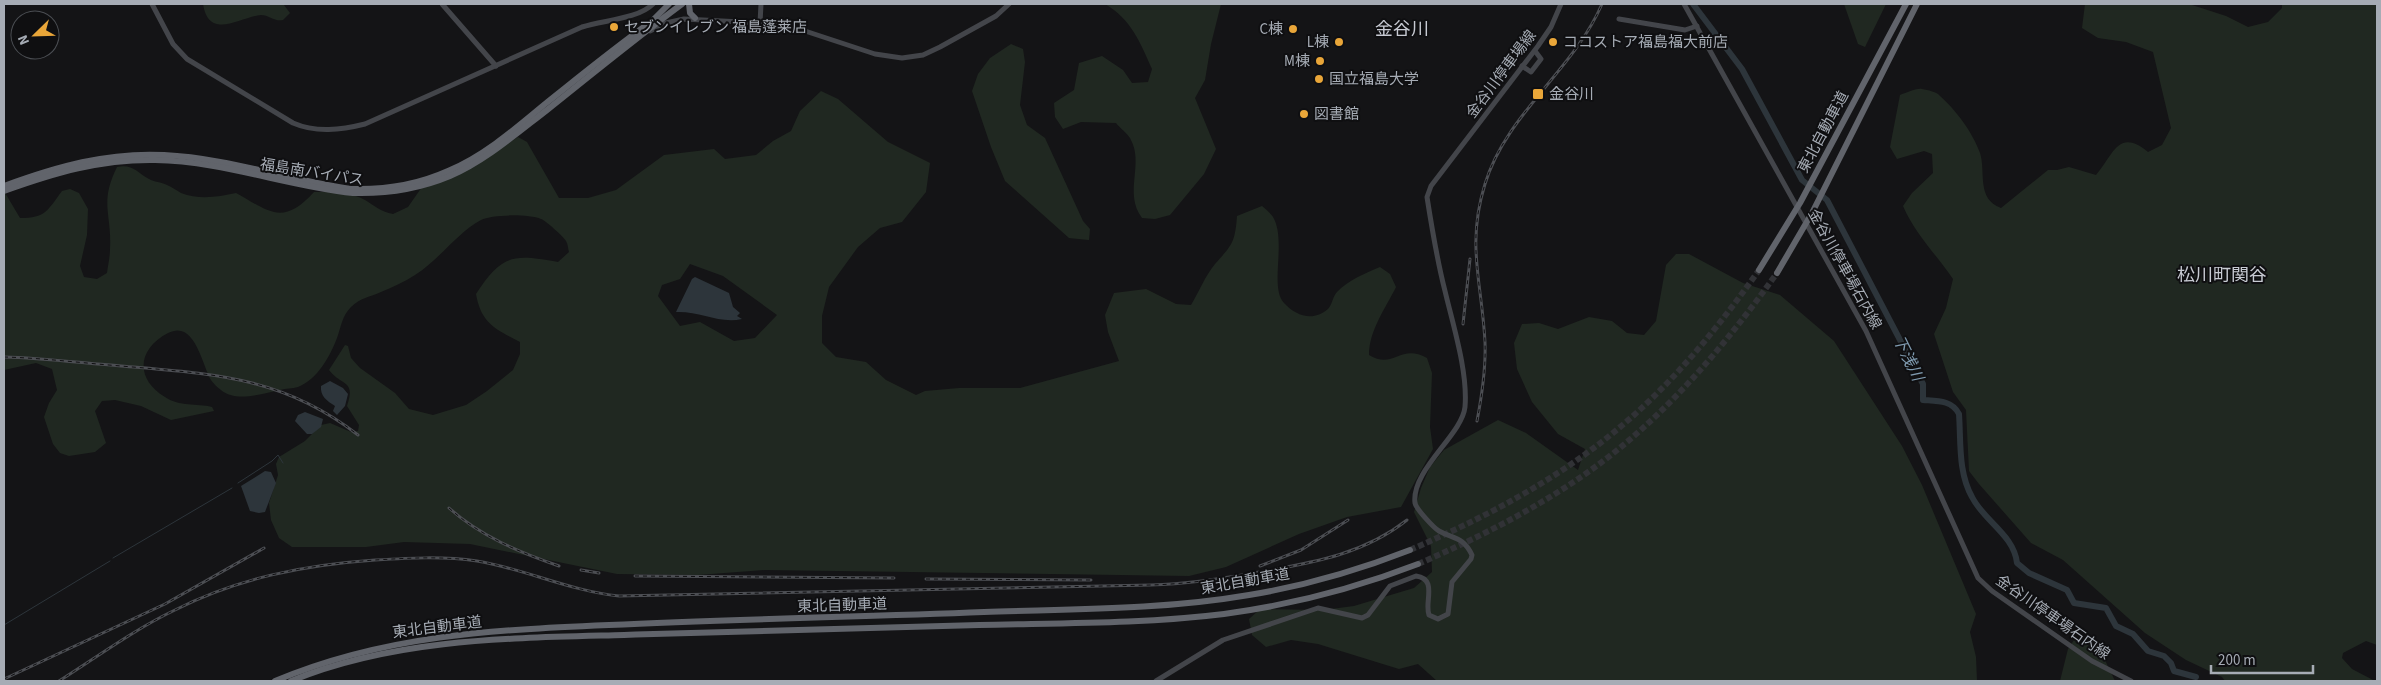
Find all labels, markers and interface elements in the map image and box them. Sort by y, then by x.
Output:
north arrow [10,10,60,60]
place label: セブンイレブン 福島蓬莱店 [624,17,807,38]
district label: 金谷川 [1375,17,1429,42]
place label: C棟 [1259,19,1283,40]
marker: セブンイレブン 福島蓬莱店 [608,21,620,33]
marker: C棟 [1287,23,1299,35]
street label: 金谷川停車場線 [1461,26,1541,123]
text: N [13,31,35,48]
place label: L棟 [1307,32,1329,53]
place label: ココストア福島福大前店 [1563,32,1728,53]
marker: L棟 [1333,36,1345,48]
marker: ココストア福島福大前店 [1547,36,1559,48]
place label: M棟 [1284,51,1310,72]
marker: M棟 [1314,55,1326,67]
place label: 国立福島大学 [1329,69,1419,90]
marker: 国立福島大学 [1313,73,1325,85]
place label: 金谷川 [1549,84,1594,105]
marker: 金谷川 [1531,87,1545,101]
street label: 東北自動車道 [1793,88,1854,177]
place label: 図書館 [1314,104,1359,125]
marker: 図書館 [1298,108,1310,120]
street label: 福島南バイパス [259,154,365,191]
street label: 金谷川停車場石内線 [1803,205,1886,333]
district label: 松川町関谷 [2177,263,2267,288]
water label: 下浅川 [1888,332,1929,387]
street label: 東北自動車道 [1199,563,1291,600]
street label: 金谷川停車場石内線 [1991,570,2114,665]
street label: 東北自動車道 [797,593,887,618]
street label: 東北自動車道 [391,612,483,643]
scale bar [2211,642,2314,674]
text: 200 m [2218,650,2256,671]

